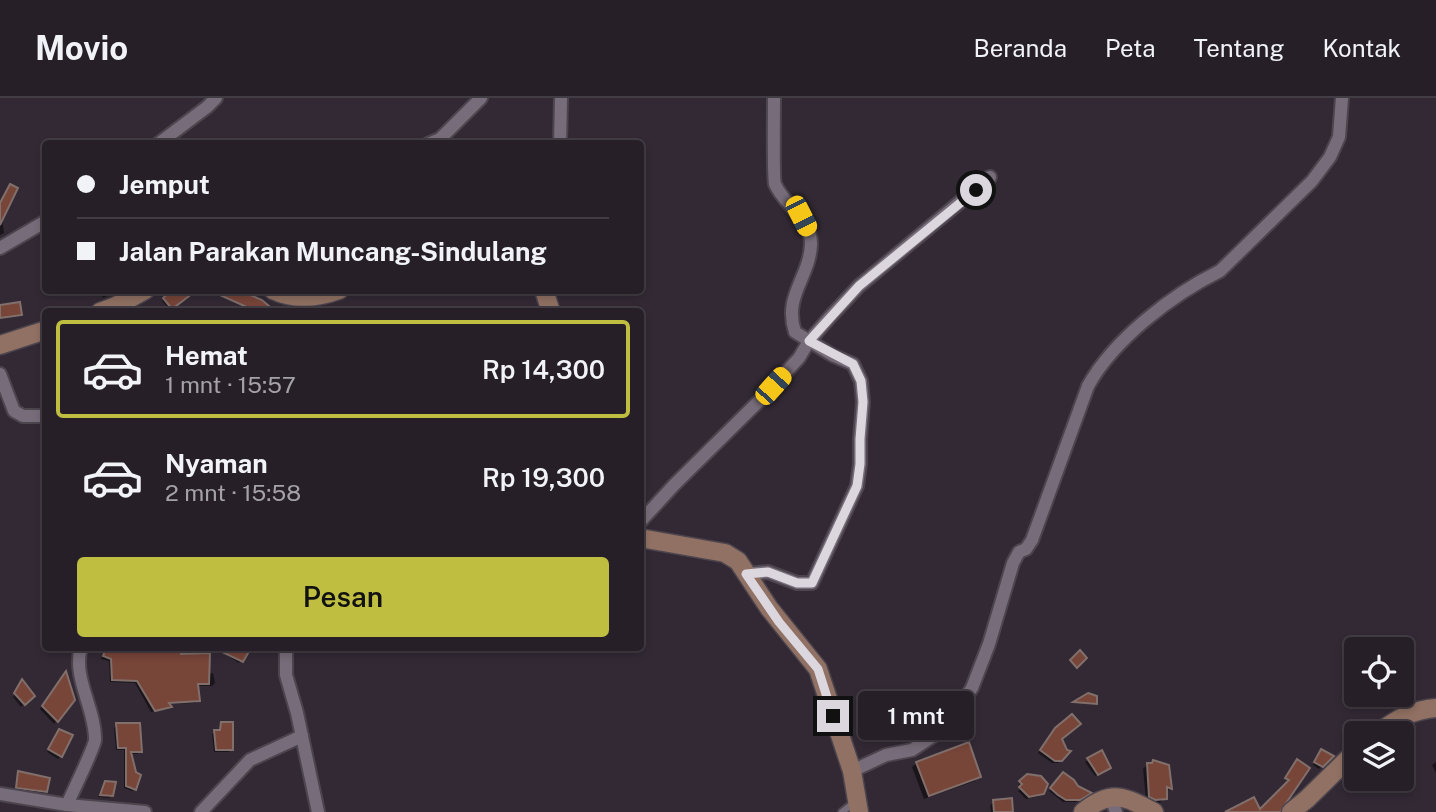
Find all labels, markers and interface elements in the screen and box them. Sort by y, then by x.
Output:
text: Movio [35,29,128,67]
text: Beranda [973,34,1067,62]
text: Peta [1105,34,1156,62]
text: Tentang [1194,34,1284,62]
text: Kontak [1322,34,1401,62]
text: Jemput [119,169,210,200]
route start [960,174,992,206]
car [783,193,820,239]
text: Jalan Parakan Muncang-Sindulang [119,236,547,267]
icon: car [81,338,144,401]
text: Hemat [165,340,248,371]
text: Rp 14,300 [482,354,605,385]
car [752,363,795,409]
text: 1 mnt · 15:57 [165,371,296,398]
icon: car [81,446,144,509]
text: Nyaman [165,448,268,479]
text: Rp 19,300 [482,462,605,493]
text: 2 mnt · 15:58 [165,479,301,506]
button: Pesan [77,557,609,637]
map controls [1344,637,1414,791]
button: locate [1344,637,1414,707]
callout: 1 mnt [858,692,973,740]
route end [817,700,849,732]
text: 1 mnt [887,702,945,729]
button: layers [1344,721,1414,791]

